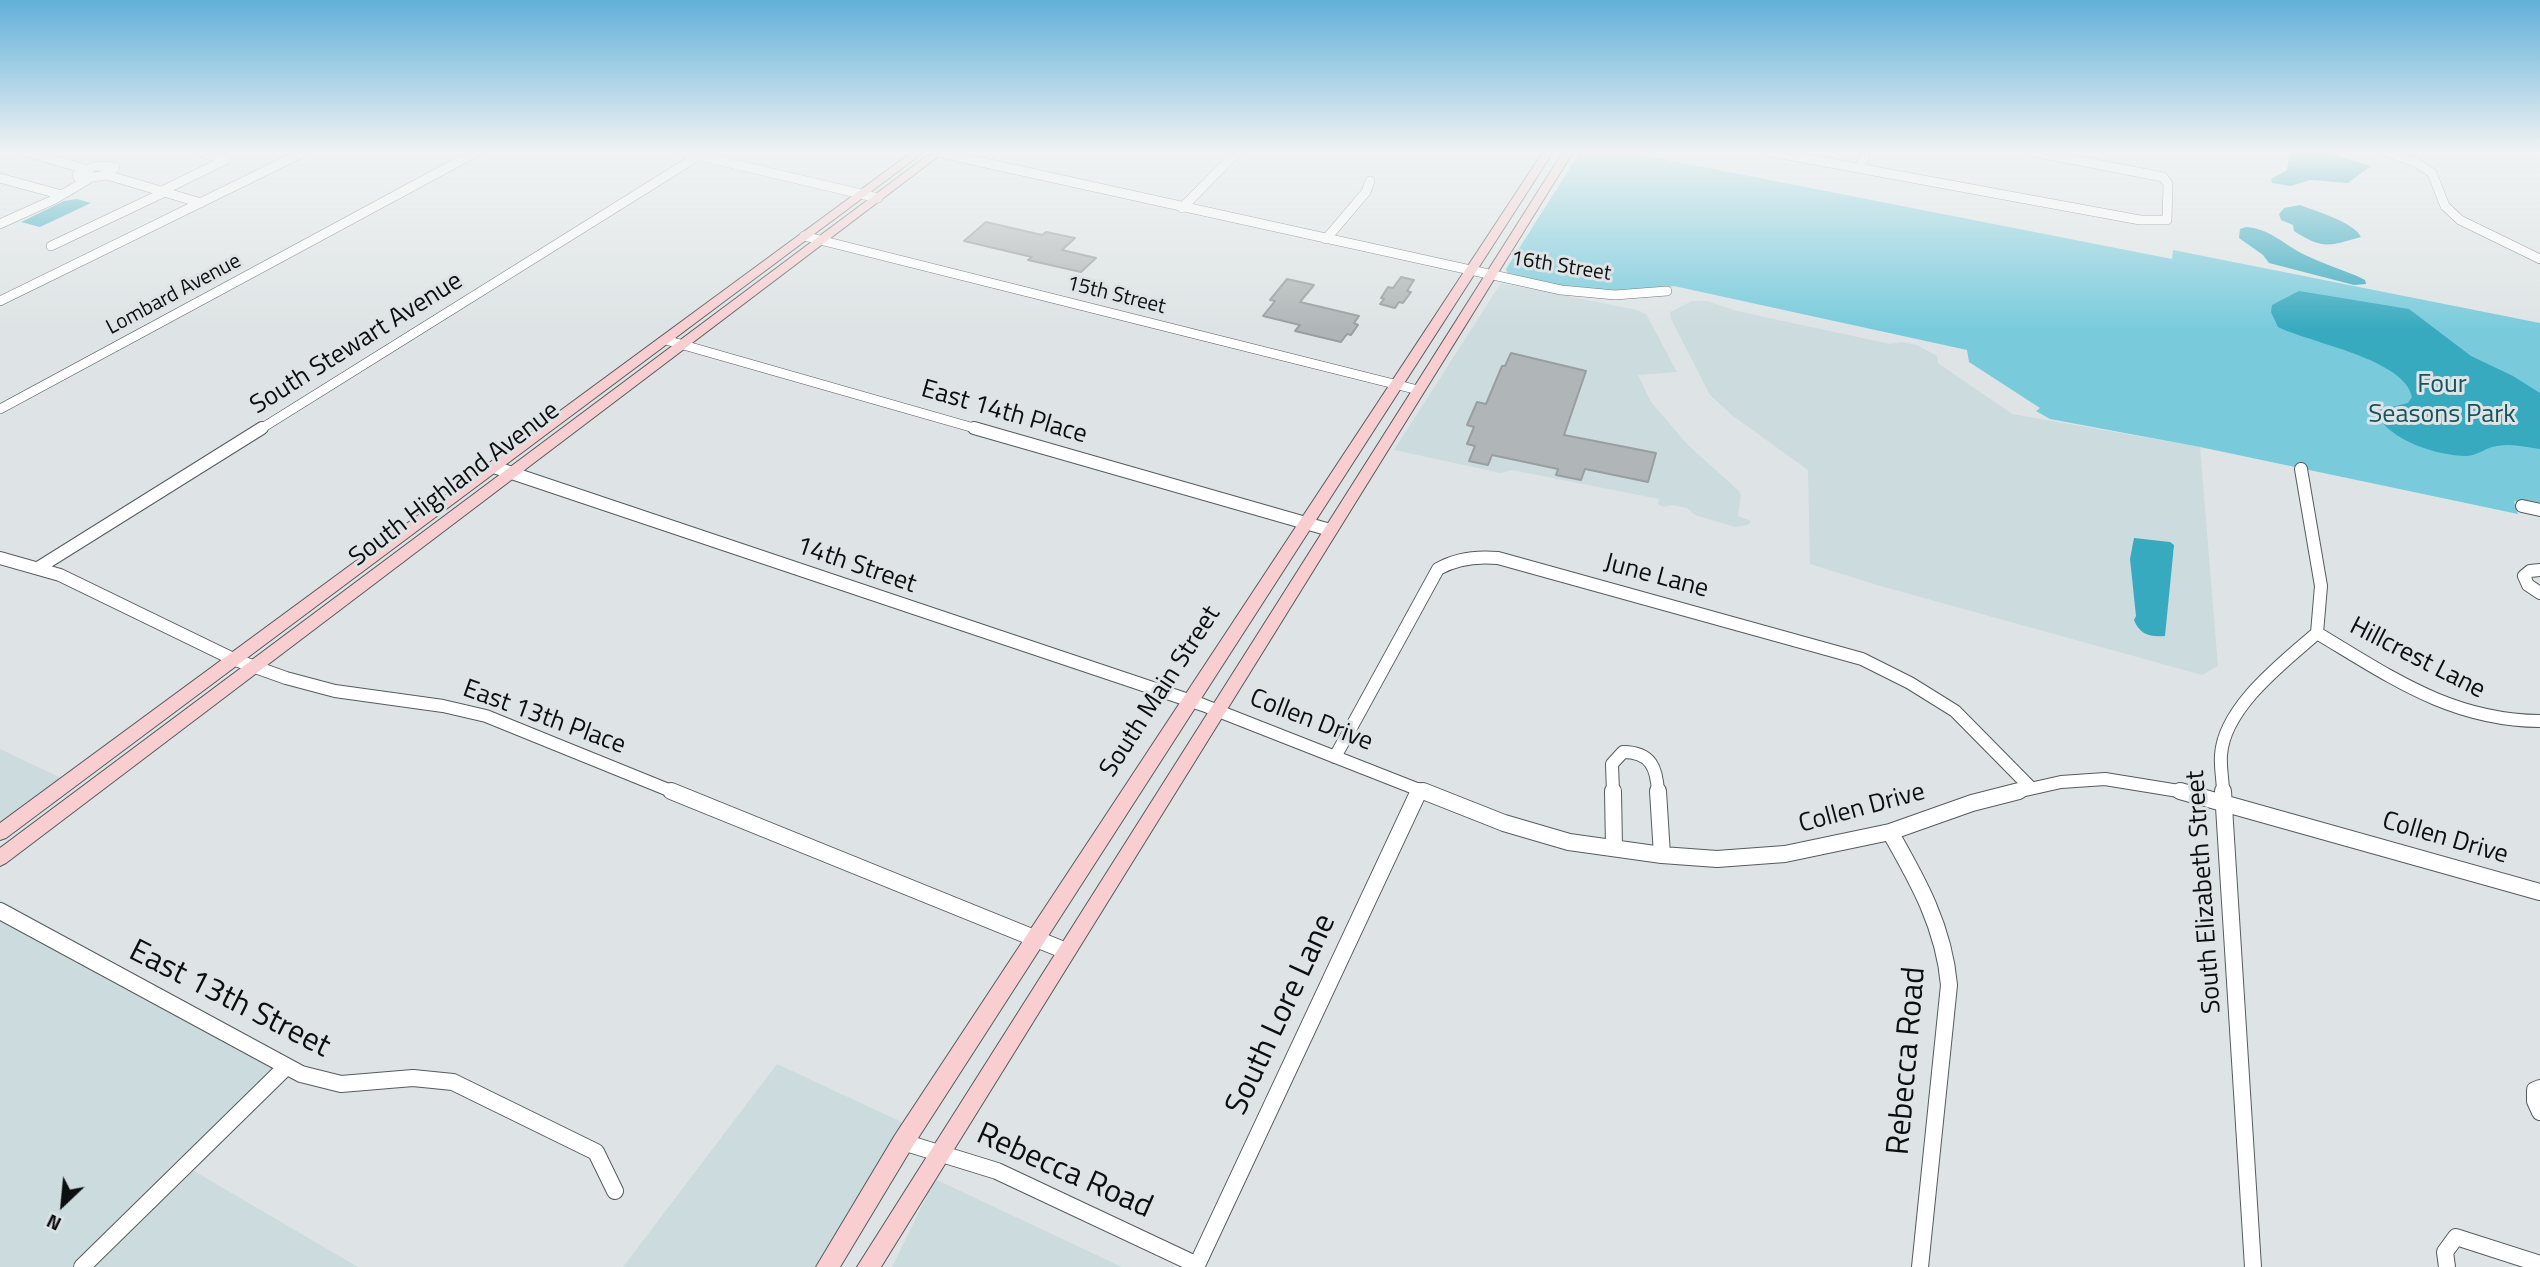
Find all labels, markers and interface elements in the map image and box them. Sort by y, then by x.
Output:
street label: 16th Street [1509,247,1613,287]
street label: Lombard Avenue [102,249,246,341]
street label: South Stewart Avenue [245,266,469,422]
street label: 15th Street [1064,272,1168,320]
park label: Four Seasons Park [2368,370,2516,432]
street label: East 14th Place [917,374,1091,452]
street label: South Highland Avenue [344,396,566,574]
street label: 14th Street [792,531,920,601]
street label: June Lane [1600,548,1712,606]
street label: South Main Street [1094,601,1228,783]
street label: Hillcrest Lane [2344,612,2490,706]
street label: East 13th Place [458,674,630,762]
street label: Collen Drive [1245,683,1377,759]
street label: South Elizabeth Street [2181,769,2229,1015]
street label: Collen Drive [1796,777,1928,841]
street label: Collen Drive [2379,806,2511,872]
street label: South Lore Lane [1219,908,1345,1122]
street label: East 13th Street [122,933,336,1067]
street label: Rebecca Road [1881,965,1935,1157]
street label: Rebecca Road [970,1116,1158,1228]
north arrow [28,1169,98,1239]
text: N [41,1207,66,1239]

